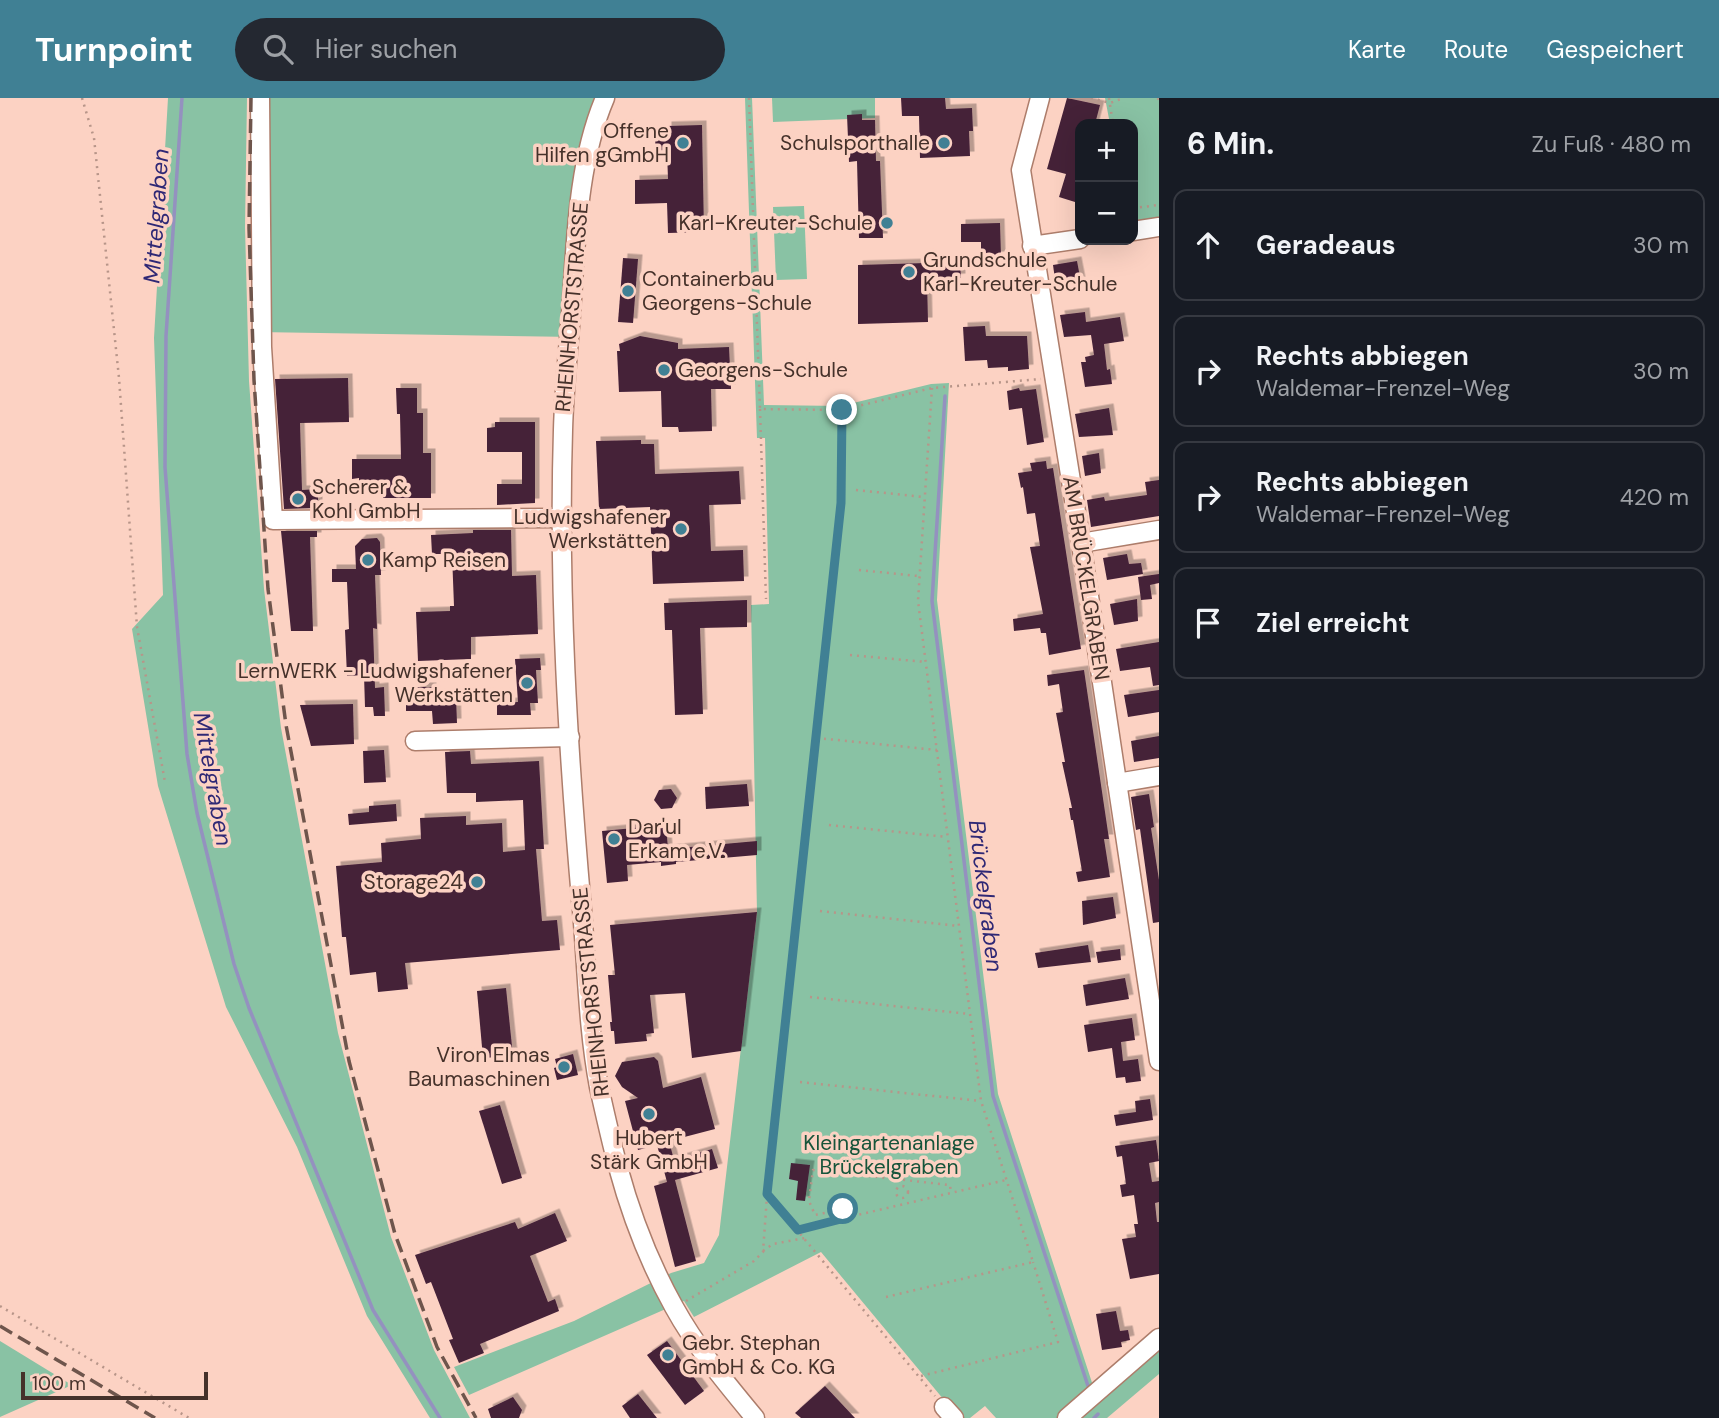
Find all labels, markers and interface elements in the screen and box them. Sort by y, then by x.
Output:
search box [235,18,725,81]
text: Turnpoint [35,28,193,71]
icon: search [259,30,297,68]
text: Hier suchen [315,32,457,66]
text: Karte [1348,34,1406,65]
text: Route [1444,34,1508,65]
text: Gespeichert [1546,34,1684,65]
place label: Offene Hilfen gGmbH [535,117,669,169]
map controls [1075,119,1138,245]
button: + [1075,119,1138,182]
text: 6 Min. [1187,124,1274,163]
place label: Schulsporthalle [780,129,930,157]
text: Zu Fuß · 480 m [1532,129,1691,159]
marker: Offene Hilfen gGmbH [675,135,691,151]
marker: Schulsporthalle [936,135,952,151]
water label: Mittelgraben [136,148,176,284]
button: − [1075,182,1138,245]
street label: RHEINHORSTSTRASSE [549,201,595,413]
place label: Karl-Kreuter-Schule [678,209,873,237]
marker: Karl-Kreuter-Schule [879,215,895,231]
icon: ahead [1189,226,1227,264]
text: Geradeaus [1256,228,1396,262]
text: 30 m [1633,230,1689,260]
place label: Grundschule Karl-Kreuter-Schule [923,246,1118,298]
marker: Grundschule Karl-Kreuter-Schule [901,264,917,280]
place label: Containerbau Georgens-Schule [642,265,812,317]
marker: Containerbau Georgens-Schule [620,283,636,299]
text: Rechts abbiegen [1256,339,1469,373]
icon: right [1189,352,1227,390]
place label: Georgens-Schule [678,356,848,384]
text: 30 m [1633,356,1689,386]
marker: Georgens-Schule [656,362,672,378]
text: Waldemar-Frenzel-Weg [1256,373,1510,403]
route end [826,394,857,425]
text: Rechts abbiegen [1256,465,1469,499]
place label: Scherer & Kohl GmbH [312,473,420,525]
street label: AM BRÜCKELGRABEN [1056,474,1116,682]
icon: right [1189,478,1227,516]
text: 420 m [1620,482,1689,512]
marker: Scherer & Kohl GmbH [290,491,306,507]
text: Waldemar-Frenzel-Weg [1256,499,1510,529]
place label: Ludwigshafener Werkstätten [514,503,667,555]
marker: Ludwigshafener Werkstätten [673,521,689,537]
place label: Kamp Reisen [382,546,506,574]
marker: Kamp Reisen [360,552,376,568]
icon: arrive [1189,604,1227,642]
text: Ziel erreicht [1256,606,1409,640]
place label: LernWERK - Ludwigshafener Werkstätten [238,657,513,709]
marker: LernWERK - Ludwigshafener Werkstätten [519,675,535,691]
water label: Mittelgraben [186,710,240,848]
place label: Dar'ul Erkam e.V. [628,813,725,865]
water label: Brückelgraben [962,818,1010,974]
marker: Dar'ul Erkam e.V. [606,831,622,847]
place label: Storage24 [364,868,463,896]
marker: Storage24 [469,874,485,890]
street label: RHEINHORSTSTRASSE [566,886,616,1098]
place label: Viron Elmas Baumaschinen [408,1041,550,1093]
marker: Viron Elmas Baumaschinen [556,1059,572,1075]
marker: Hubert Stärk GmbH [641,1106,657,1122]
place label: Hubert Stärk GmbH [590,1124,708,1176]
park label: Kleingartenanlage Brückelgraben [803,1129,975,1181]
route start [827,1193,858,1224]
place label: Gebr. Stephan GmbH & Co. KG [682,1329,835,1381]
marker: Gebr. Stephan GmbH & Co. KG [660,1347,676,1363]
scale bar [21,1369,208,1401]
text: 100 m [32,1371,86,1396]

